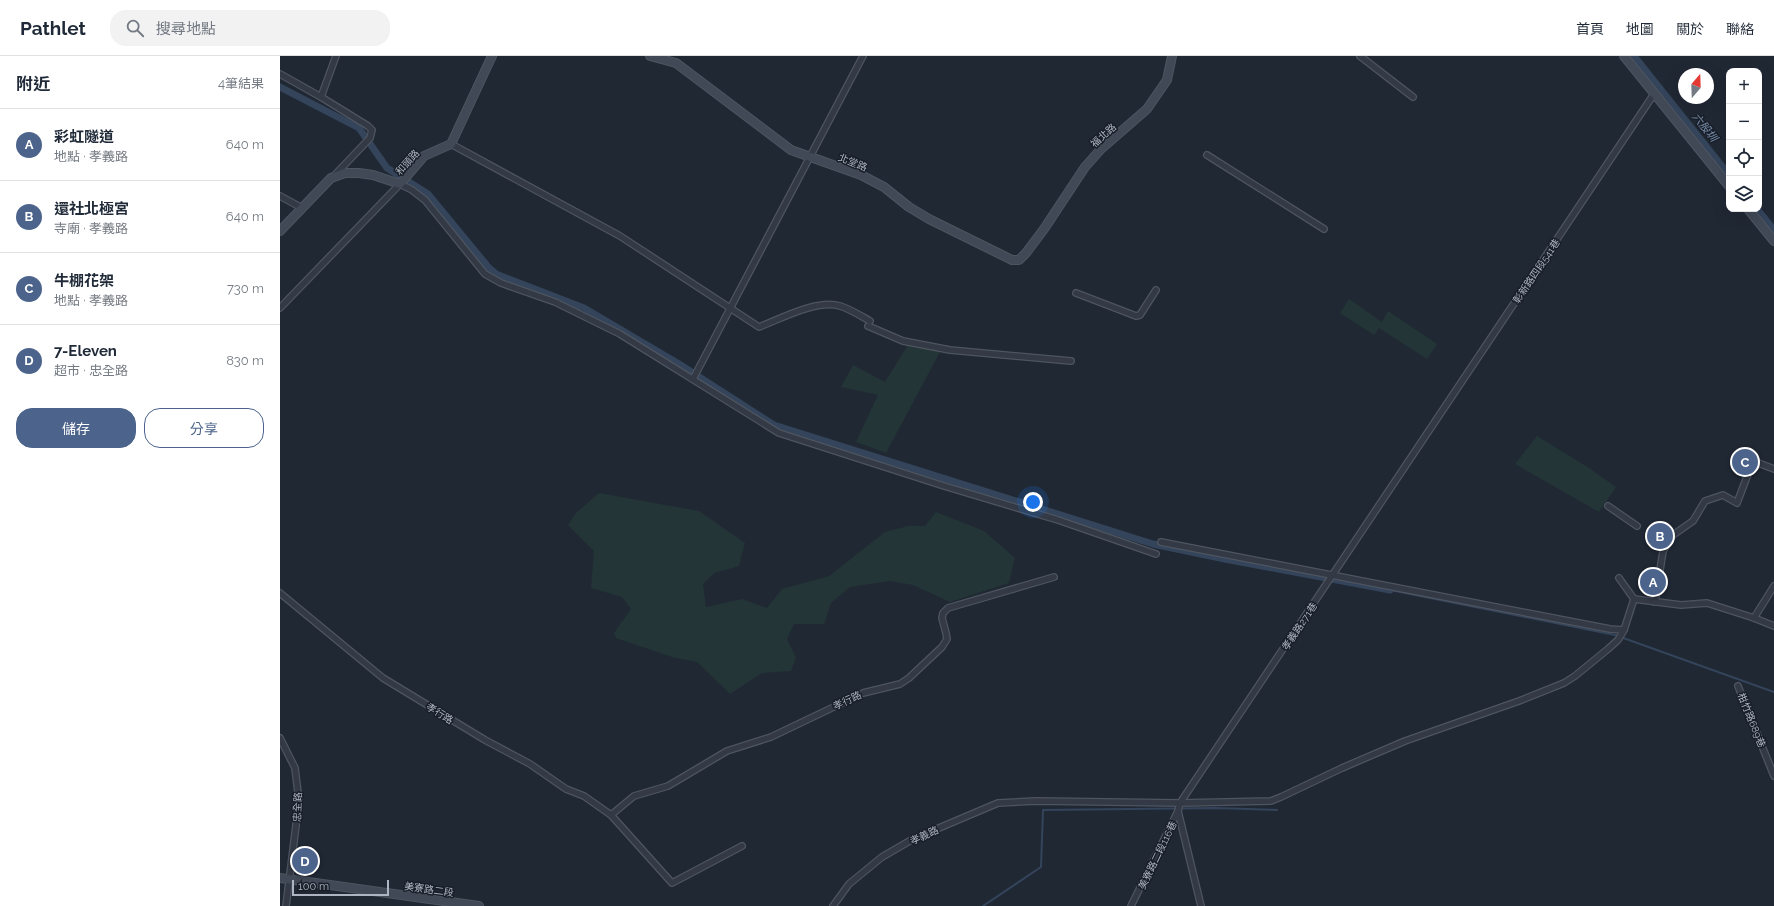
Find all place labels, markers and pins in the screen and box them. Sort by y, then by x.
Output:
pin: C [1732,447,1758,477]
pin: B [1647,521,1673,551]
pin: A [1640,567,1666,597]
pin: D [292,846,318,876]

